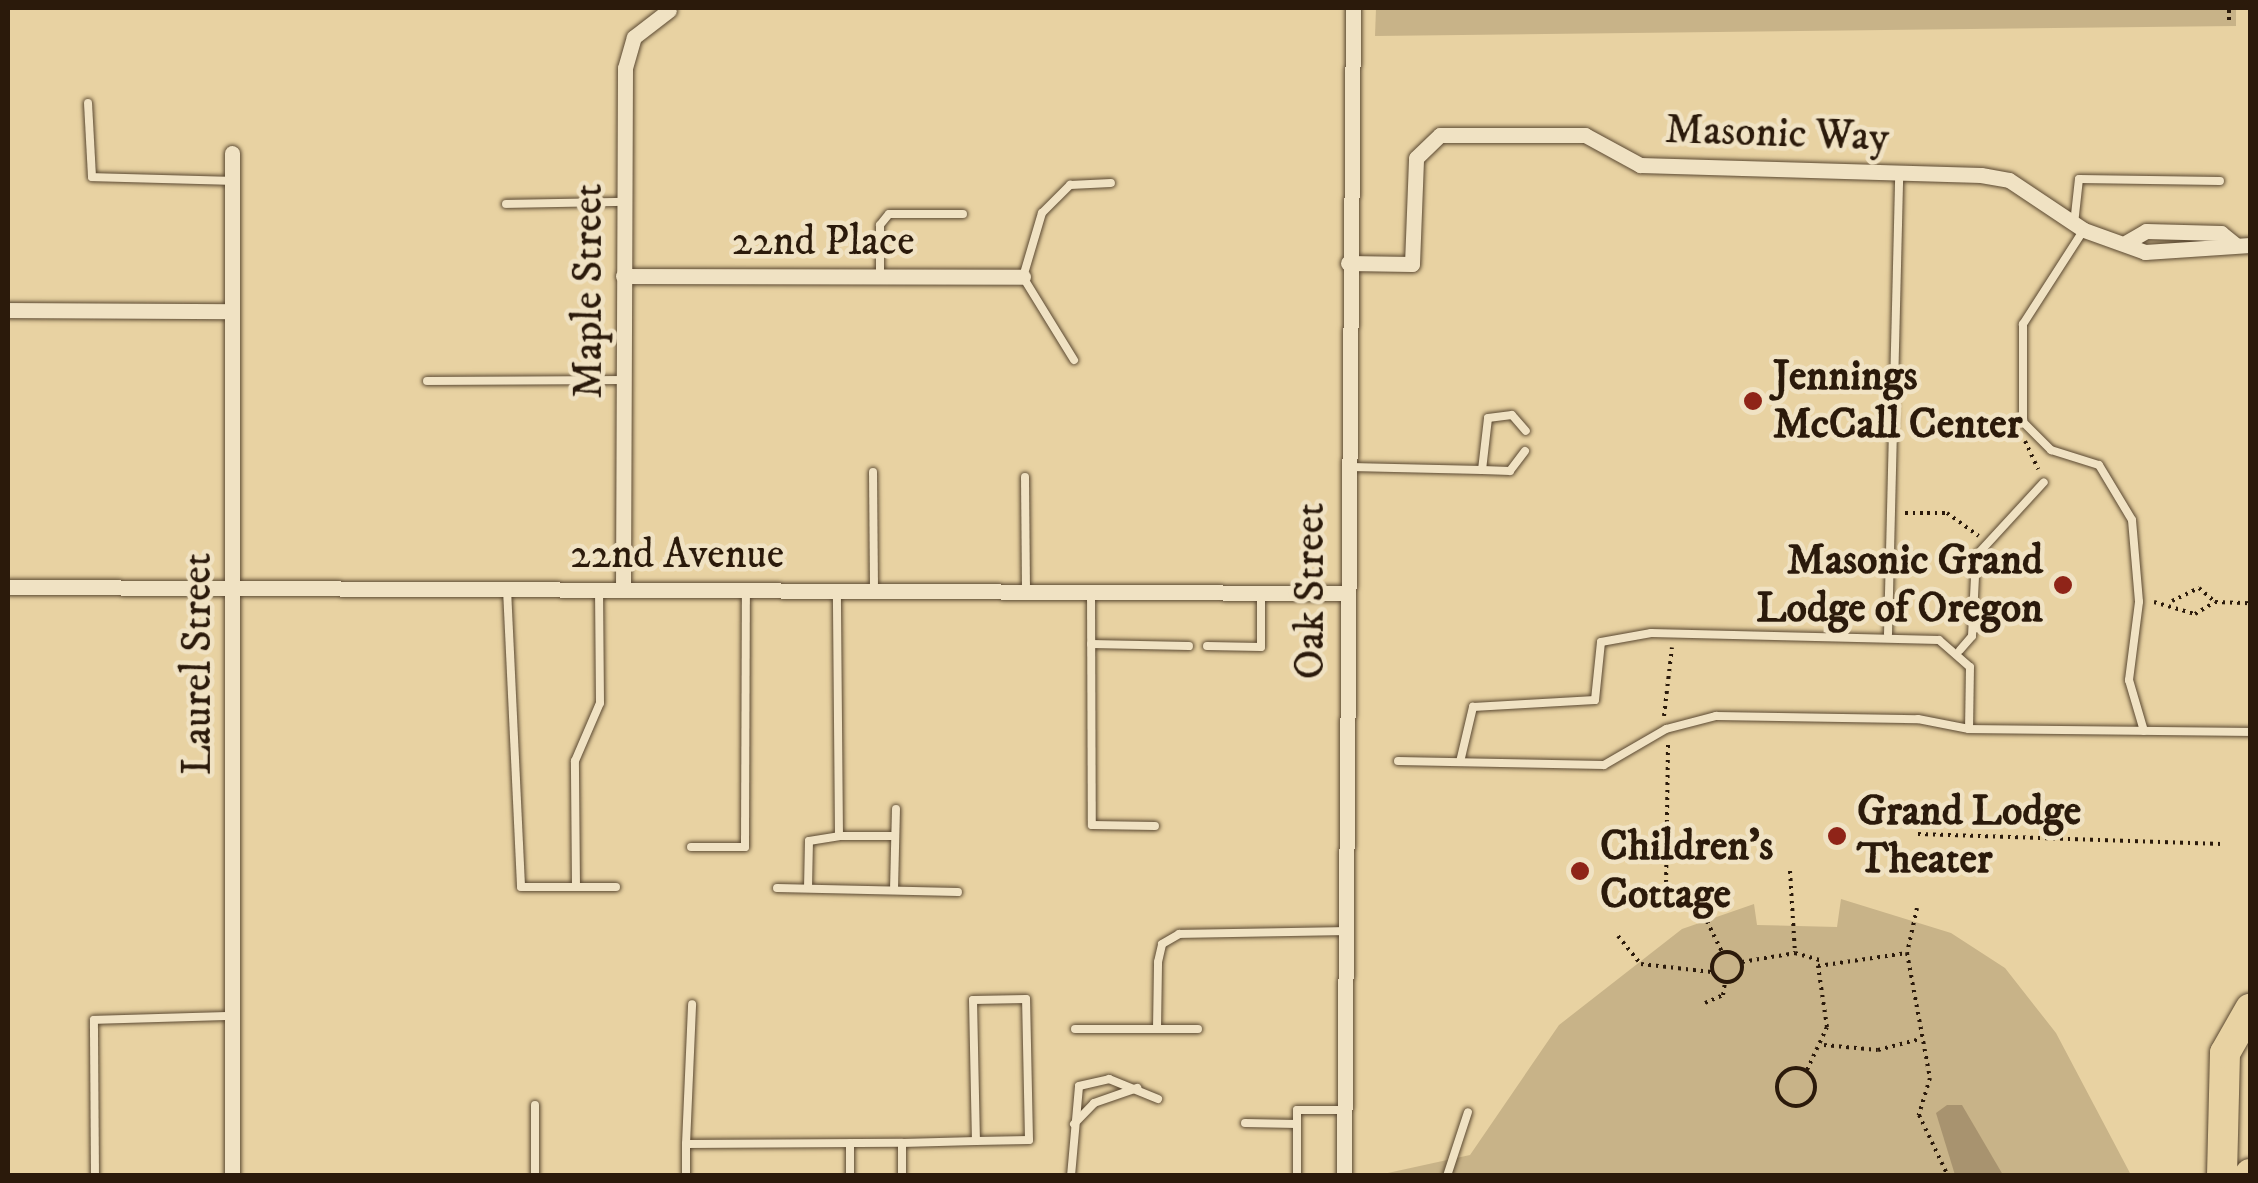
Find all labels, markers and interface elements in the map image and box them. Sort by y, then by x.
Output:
street label: Masonic Way [1664,105,1890,163]
street label: Maple Street [564,183,614,399]
street label: 22nd Place [731,217,915,267]
place label: Jennings McCall Center [1773,352,2022,451]
marker: Jennings McCall Center [1742,390,1764,412]
street label: Oak Street [1286,503,1336,679]
street label: 22nd Avenue [570,530,784,580]
place label: Masonic Grand Lodge of Oregon [1756,536,2043,634]
street label: Laurel Street [173,553,223,775]
marker: Masonic Grand Lodge of Oregon [2052,574,2074,596]
place label: Grand Lodge Theater [1857,787,2081,886]
place label: Children's Cottage [1600,822,1773,920]
marker: Grand Lodge Theater [1826,825,1848,847]
marker: Children's Cottage [1569,860,1591,882]

